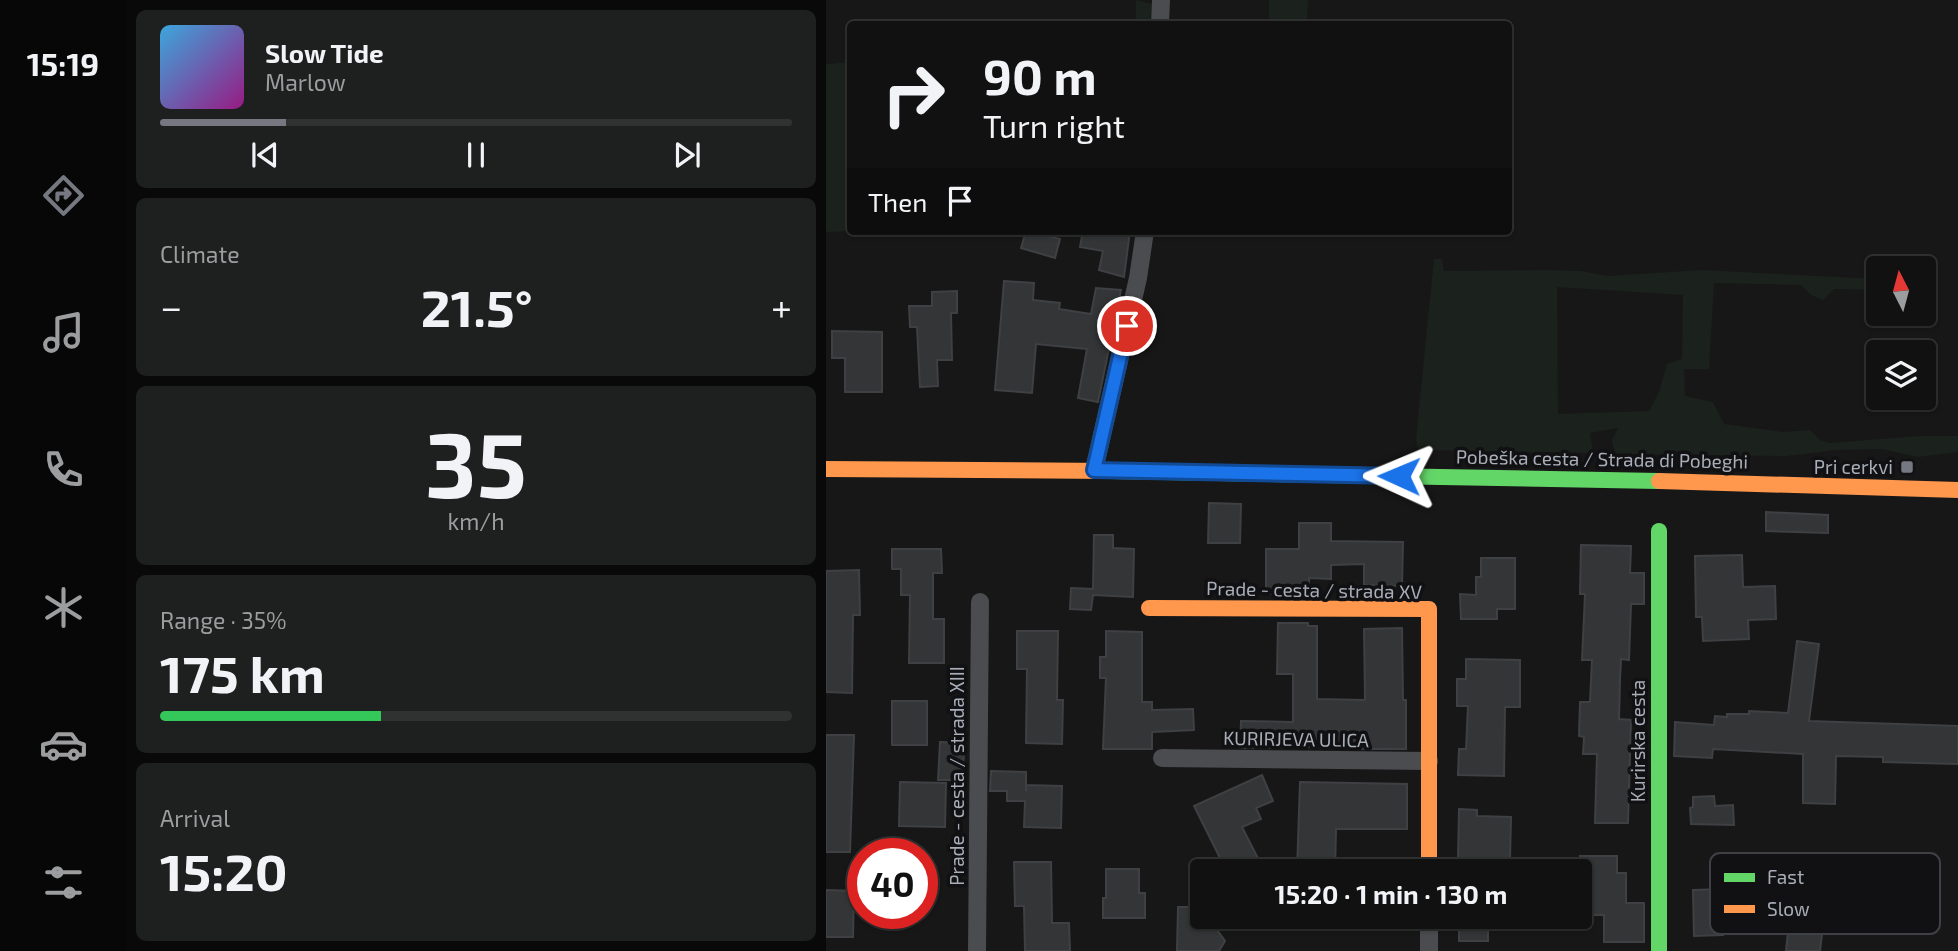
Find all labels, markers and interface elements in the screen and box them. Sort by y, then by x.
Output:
text: Slow Tide [265,37,384,68]
text: 15:19 [27,44,99,82]
text: 90 m [983,46,1097,105]
icon: right [868,49,959,140]
text: Marlow [265,68,346,96]
text: Turn right [983,106,1125,144]
icon: previous [246,136,284,174]
icon: pause [457,136,495,174]
icon: next [668,136,706,174]
icon: directions [39,171,88,220]
icon: arrive [941,182,979,220]
text: Then [868,186,927,217]
text: Climate [160,240,240,268]
north arrow [1866,256,1936,326]
map controls [1866,256,1936,410]
text: 21.5° [421,275,533,337]
text: − [160,283,182,329]
text: + [771,283,792,329]
pin [1097,296,1157,356]
icon: arrive [1108,307,1146,345]
icon: music [39,308,88,357]
button: layers [1866,340,1936,410]
text: 35 [425,407,527,516]
position arrow [1362,439,1436,513]
street label: Pobeška cesta / Strada di Pobeghi [1456,444,1748,473]
icon: phone [39,445,88,494]
place label: Pri cerkvi [1814,455,1893,478]
marker: Pri cerkvi [1899,459,1915,475]
text: km/h [447,507,505,535]
street label: Prade - cesta / strada XV [1206,576,1423,603]
icon: climate [39,583,88,632]
text: Range · 35% [160,606,287,634]
text: 175 km [160,641,325,703]
street label: Prade - cesta / strada XIII [945,666,968,886]
street label: Kurirska cesta [1626,680,1649,802]
icon: car [39,720,88,769]
street label: KURIRJEVA ULICA [1223,726,1369,751]
text: Arrival [160,804,230,832]
speed limit sign: 40 [847,838,938,929]
text: 15:20 [160,839,288,901]
legend [1710,853,1940,934]
icon: filters [39,858,88,907]
text: Fast [1767,865,1804,888]
text: 15:20 · 1 min · 130 m [1275,878,1507,909]
text: Slow [1767,897,1810,920]

